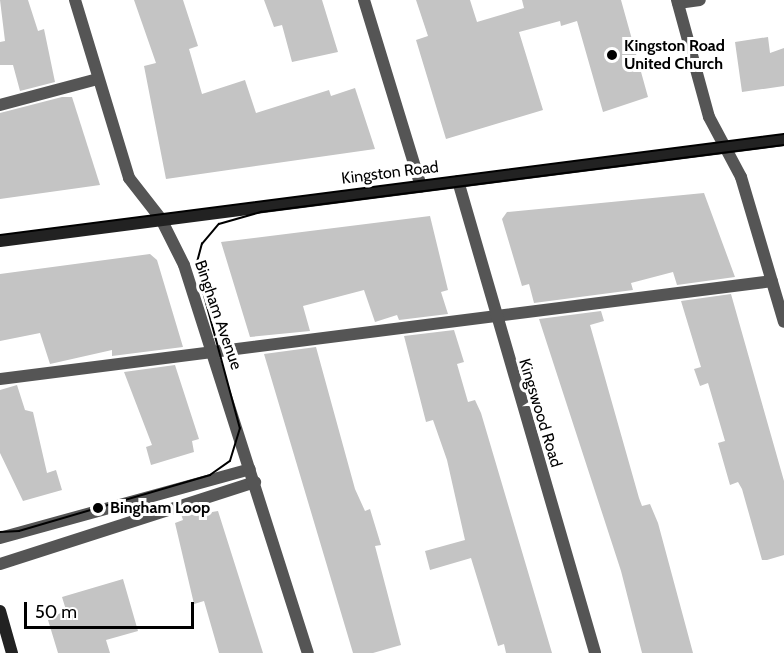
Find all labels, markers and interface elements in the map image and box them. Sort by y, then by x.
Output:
place label: Kingston Road United Church [624,36,725,74]
marker: Kingston Road United Church [605,48,619,62]
street label: Kingston Road [340,158,440,188]
street label: Bingham Avenue [190,258,246,372]
street label: Kingswood Road [514,356,566,470]
place label: Bingham Loop [110,498,210,518]
marker: Bingham Loop [91,501,105,515]
scale bar [27,590,196,628]
text: 50 m [35,601,77,623]

